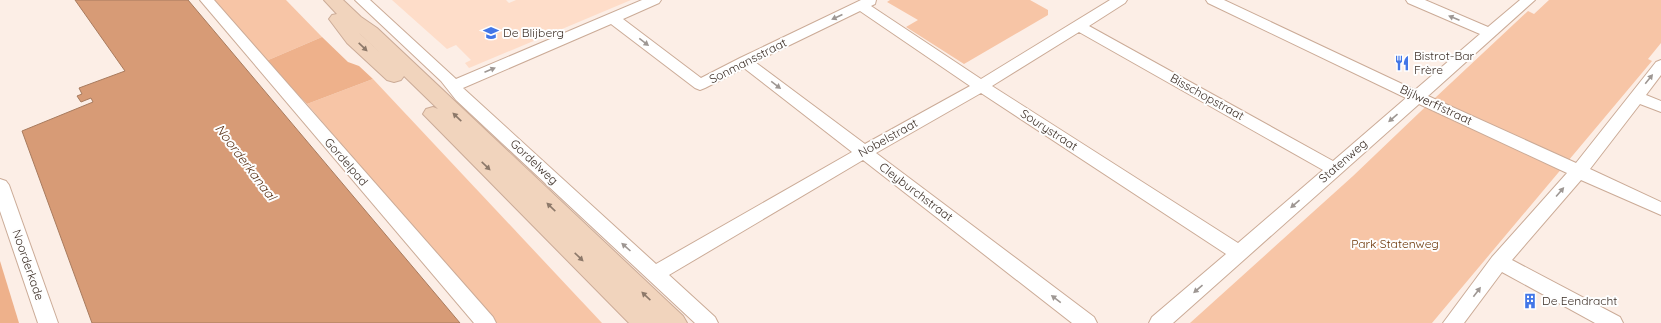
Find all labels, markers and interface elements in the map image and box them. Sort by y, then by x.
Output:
one-way arrow [832,14,843,20]
one-way arrow [1448,14,1460,20]
school or university icon: De Blijberg [482,24,500,42]
place label: De Blijberg [503,25,564,40]
street label: Sonmansstraat [707,35,789,86]
one-way arrow [639,37,649,45]
one-way arrow [358,42,368,52]
place label: Bistrot-Bar Frère [1414,48,1475,77]
restaurant icon: Bistrot-Bar Frère [1393,54,1411,72]
one-way arrow [485,67,497,73]
street label: Bisschopstraat [1168,70,1247,123]
one-way arrow [1645,74,1654,85]
one-way arrow [771,80,782,89]
street label: Bijlwerffstraat [1398,81,1475,128]
street label: Sourystraat [1018,106,1081,154]
one-way arrow [452,112,462,122]
one-way arrow [1388,113,1398,123]
street label: Nobelstraat [855,115,920,160]
water label: Noorderkanaal [212,121,281,205]
street label: Gordelpad [322,135,371,189]
street label: Gordelweg [507,136,561,188]
street label: Statenweg [1315,136,1370,186]
street label: Cleyburchstraat [876,159,956,224]
one-way arrow [481,161,491,171]
one-way arrow [1555,188,1564,197]
one-way arrow [1290,199,1301,208]
one-way arrow [546,202,557,211]
street label: Noorderkade [9,227,48,302]
park label: Park Statenweg [1351,236,1439,251]
one-way arrow [621,243,631,252]
one-way arrow [574,252,584,262]
one-way arrow [1192,285,1203,294]
one-way arrow [1472,286,1481,297]
one-way arrow [641,292,650,301]
building icon: De Eendracht [1521,292,1539,310]
place label: De Eendracht [1542,293,1617,308]
one-way arrow [1051,296,1061,304]

